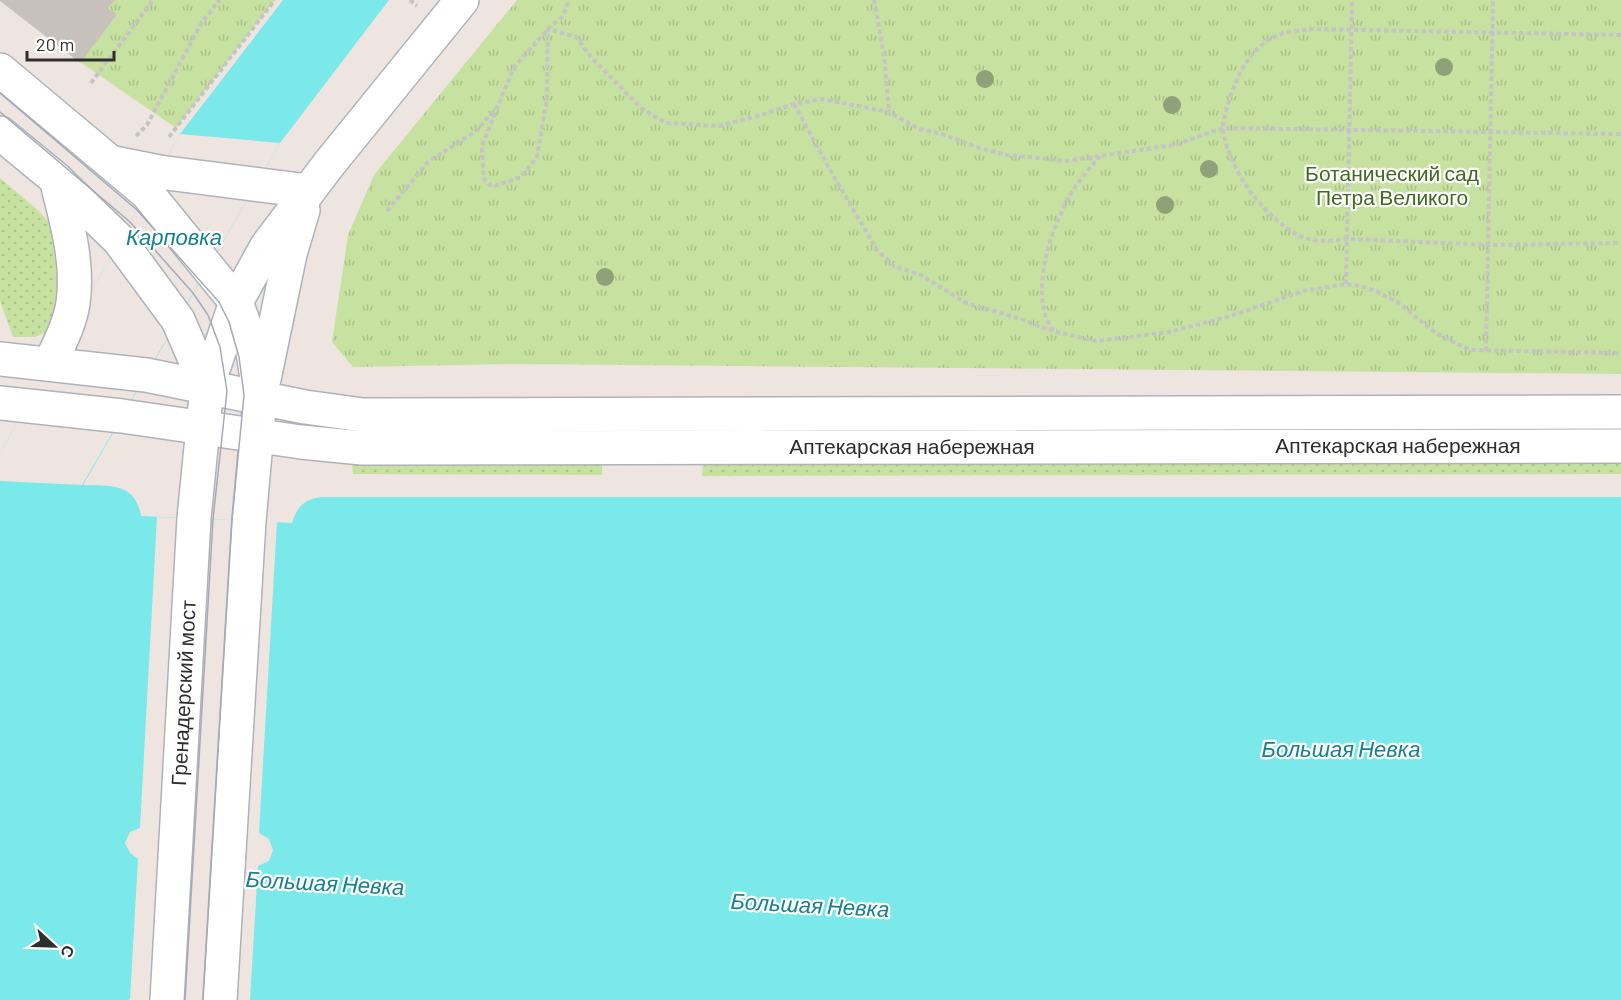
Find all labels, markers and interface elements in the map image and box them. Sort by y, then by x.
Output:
scale bar [27,24,114,62]
text: 20 m [36,33,74,55]
park label: Ботанический сад Петра Великого [1305,160,1479,209]
water label: Карповка [126,223,222,250]
street label: Аптекарская набережная [1275,432,1521,457]
street label: Аптекарская набережная [789,433,1035,458]
street label: Гренадерский мост [165,599,200,786]
water label: Большая Невка [1262,735,1420,761]
water label: Большая Невка [245,865,405,899]
water label: Большая Невка [730,887,890,921]
north arrow [24,916,84,976]
text: С [57,943,79,961]

